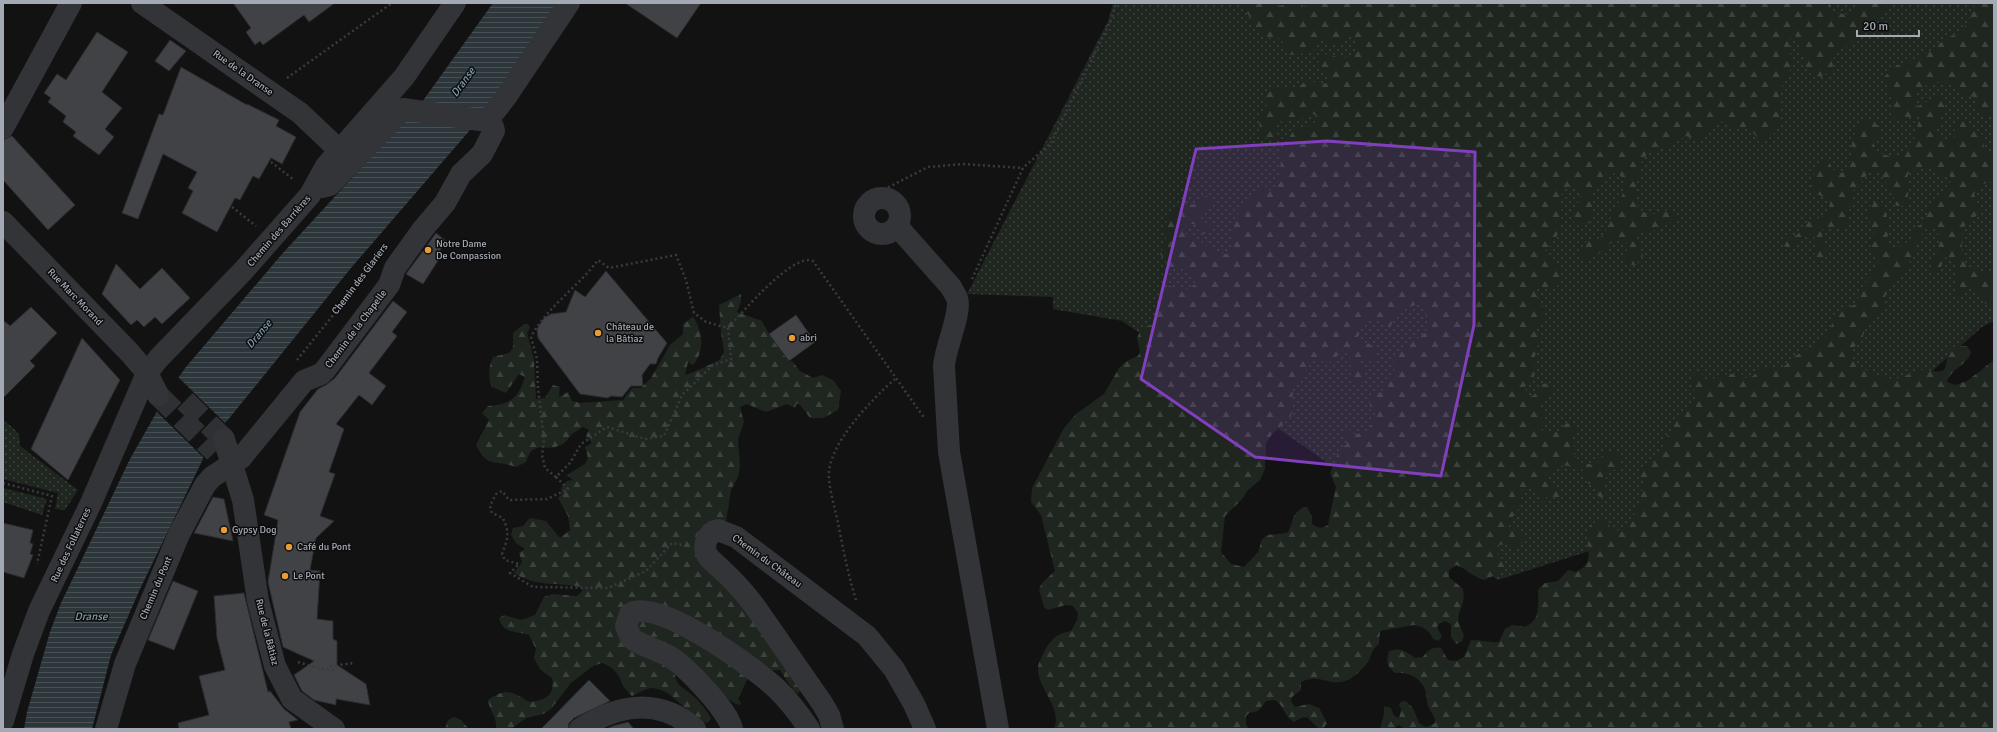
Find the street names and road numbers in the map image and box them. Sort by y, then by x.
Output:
street label: Rue de la Dranse [210,48,276,98]
street label: Chemin des Barrières [245,192,314,269]
street label: Chemin des Glariers [329,241,391,317]
street label: Rue Marc Morand [45,266,105,328]
street label: Chemin de la Chapelle [323,287,389,371]
street label: Rue des Follaterres [48,505,94,584]
street label: Chemin du Château [730,532,804,590]
street label: Chemin du Pont [137,554,175,621]
street label: Rue de la Bâtiaz [253,598,281,667]

